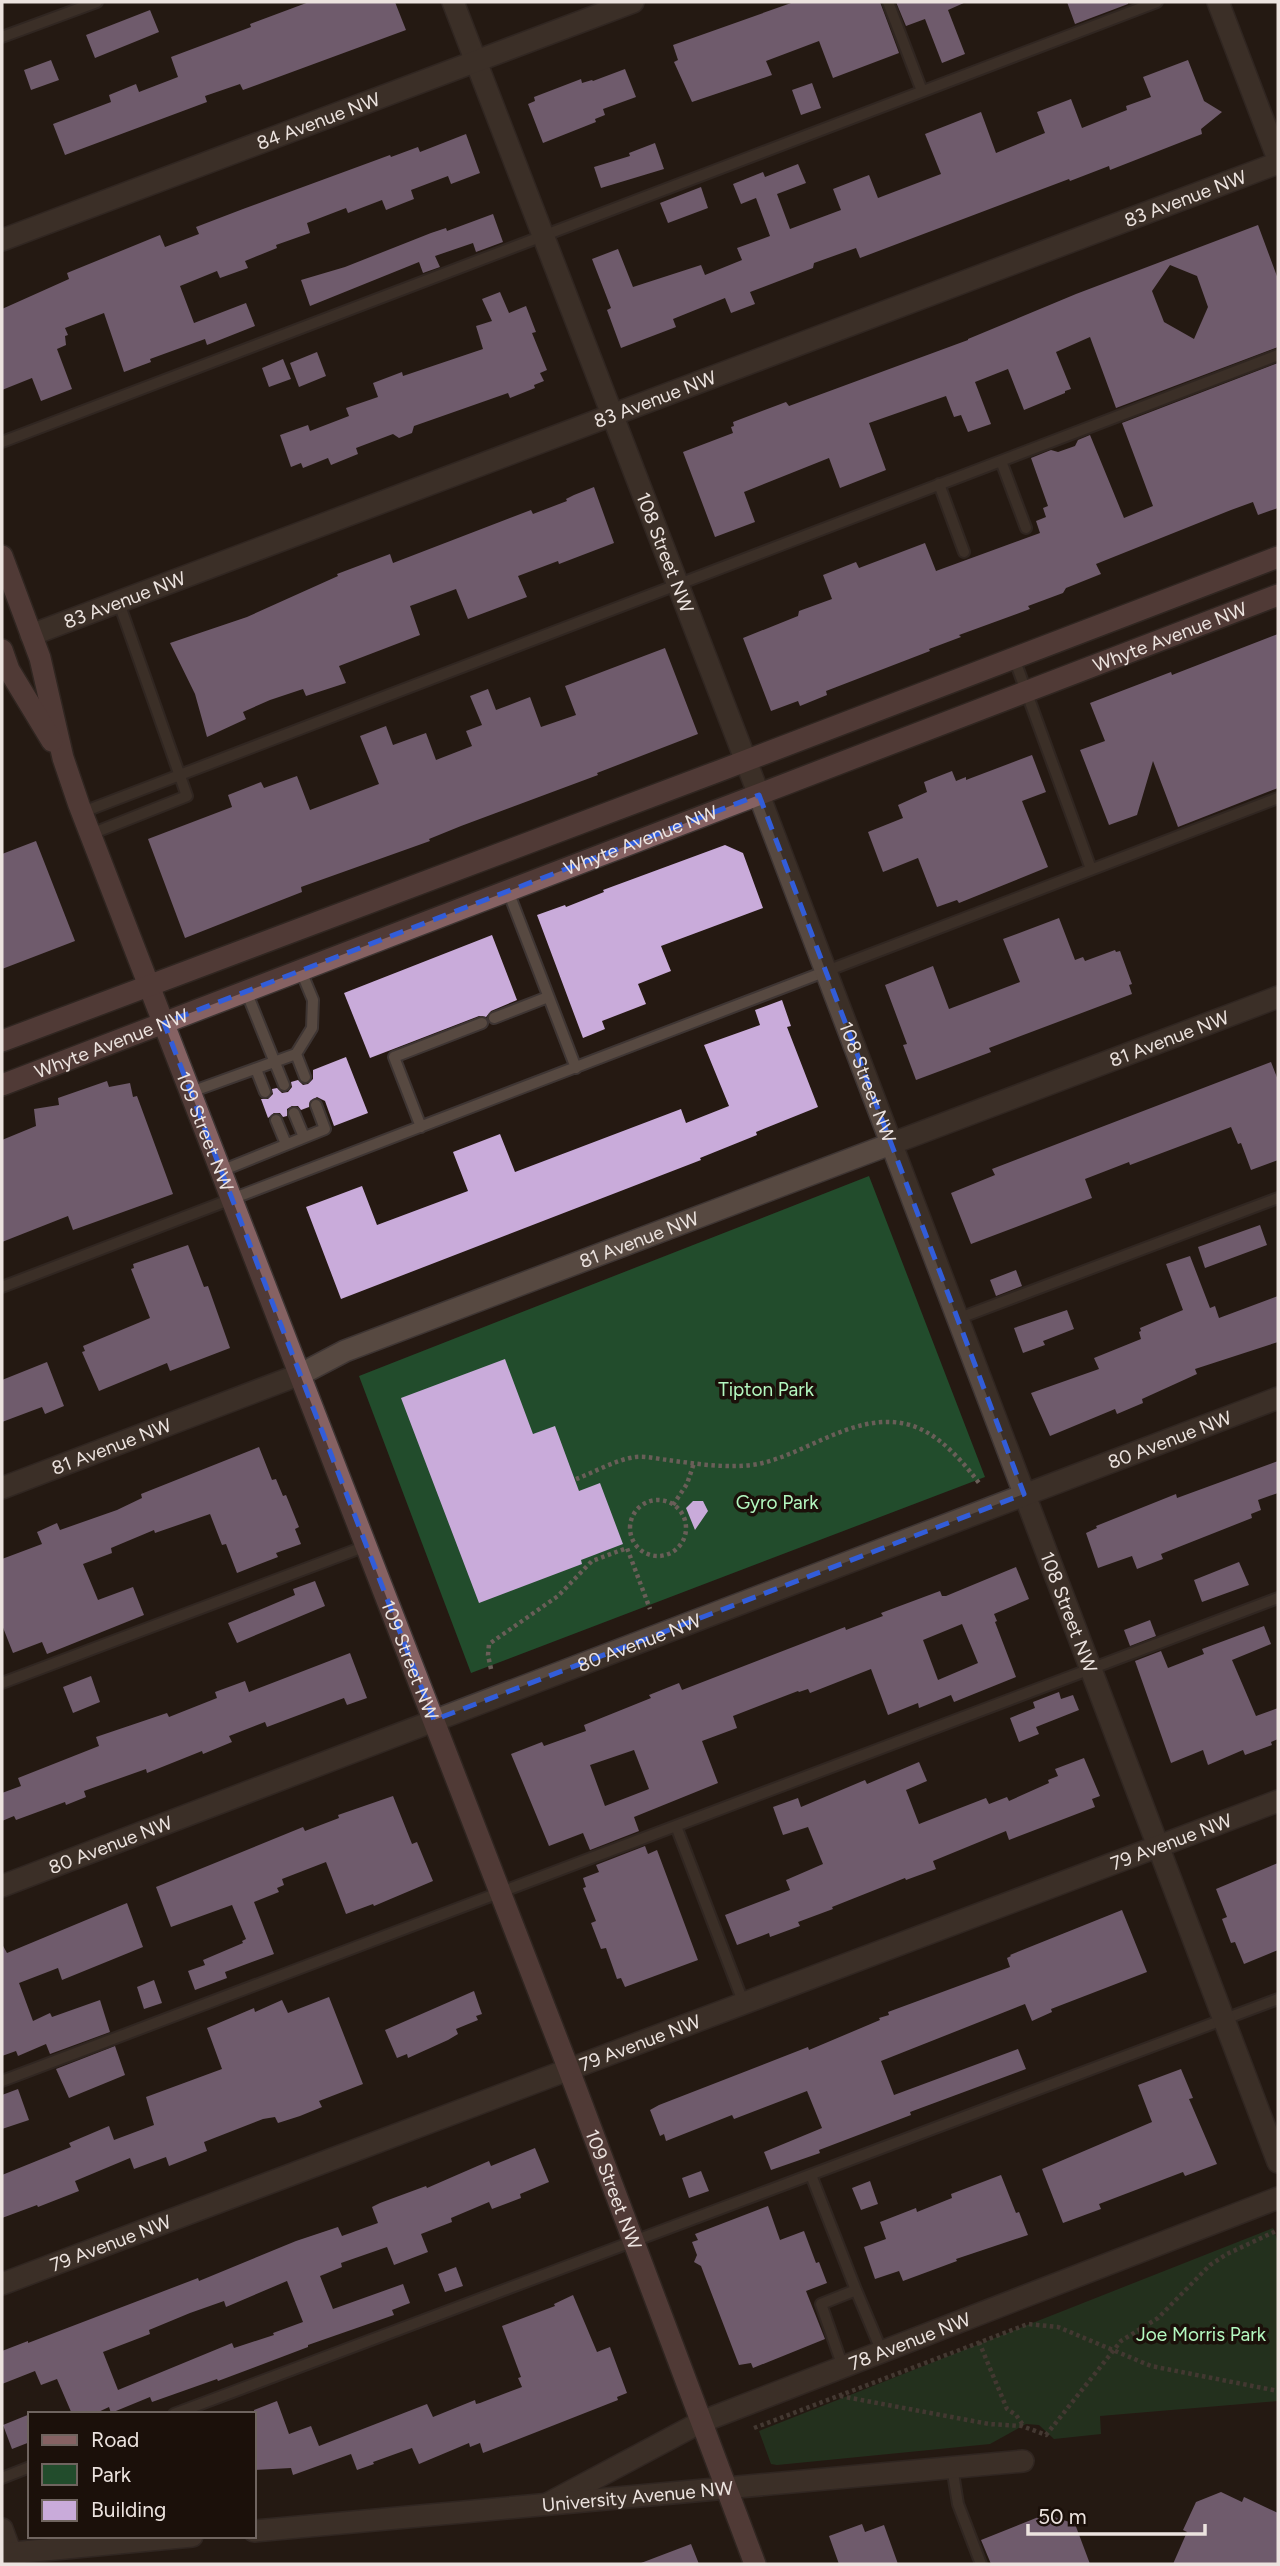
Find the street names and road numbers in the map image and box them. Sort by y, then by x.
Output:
street label: 84 Avenue NW [253,87,384,154]
street label: 83 Avenue NW [1121,164,1250,232]
street label: 83 Avenue NW [591,365,720,432]
street label: 108 Street NW [632,489,699,617]
street label: 83 Avenue NW [60,566,189,633]
street label: Whyte Avenue NW [1090,596,1251,676]
street label: Whyte Avenue NW [560,800,721,880]
street label: Whyte Avenue NW [31,1003,192,1083]
street label: 81 Avenue NW [1106,1005,1233,1071]
street label: 108 Street NW [835,1018,902,1146]
street label: 109 Street NW [172,1068,239,1195]
street label: 81 Avenue NW [576,1206,703,1273]
street label: 80 Avenue NW [1104,1405,1235,1474]
street label: 81 Avenue NW [48,1413,175,1480]
street label: 108 Street NW [1036,1548,1103,1676]
street label: 109 Street NW [377,1597,444,1724]
street label: 80 Avenue NW [574,1608,705,1676]
street label: 79 Avenue NW [1107,1808,1236,1875]
street label: 80 Avenue NW [45,1810,176,1879]
street label: 79 Avenue NW [576,2009,704,2076]
street label: 109 Street NW [581,2126,647,2253]
street label: 79 Avenue NW [47,2209,175,2276]
street label: 78 Avenue NW [846,2307,974,2375]
street label: University Avenue NW [541,2476,735,2516]

